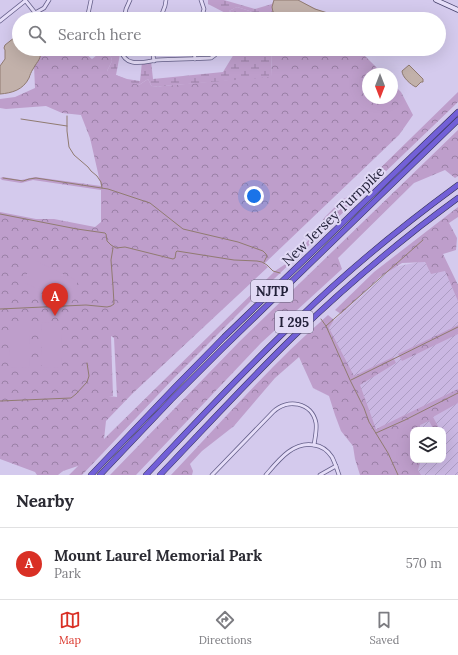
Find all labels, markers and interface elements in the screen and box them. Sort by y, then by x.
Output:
search box [12,12,446,56]
icon: search [26,23,48,45]
text: Search here [58,25,141,44]
north arrow [362,68,398,104]
street label: New Jersey Turnpike [278,162,388,270]
your location [244,186,264,206]
road number: NJTP [251,280,293,302]
pin: A [42,283,68,316]
road number: I 295 [275,311,313,333]
map controls [410,427,446,463]
button: layers [410,427,446,463]
text: Nearby [16,490,74,512]
text: Mount Laurel Memorial Park [54,546,262,565]
text: A [25,555,33,572]
text: 570 m [406,555,442,572]
text: Park [54,565,81,582]
tab: Map [59,609,81,647]
tab: Directions [199,609,252,647]
tab: Saved [369,609,399,647]

